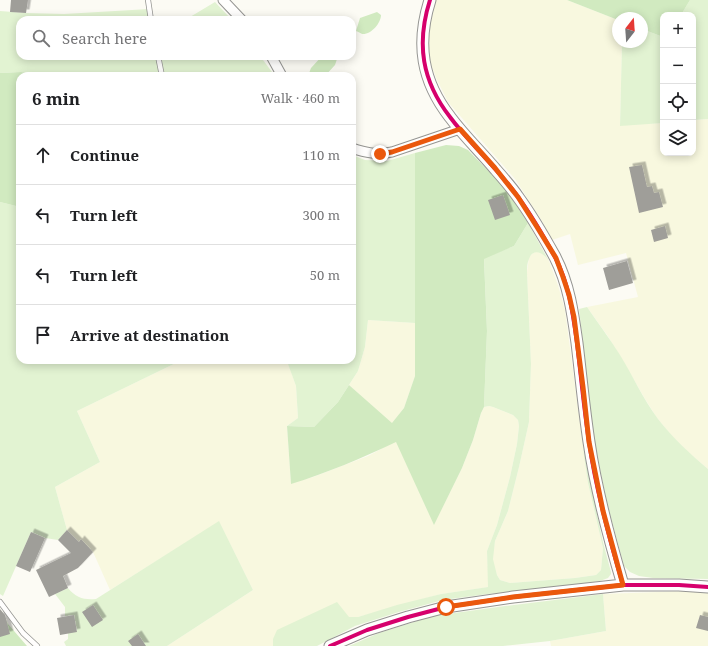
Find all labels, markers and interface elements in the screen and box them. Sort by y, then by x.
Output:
north arrow [612,12,648,48]
map controls [660,12,696,156]
button: + [660,12,696,48]
search box [16,16,356,60]
icon: search [30,27,52,49]
text: Search here [62,28,147,48]
button: − [660,48,696,84]
button: locate [660,84,696,120]
text: 6 min [32,87,80,110]
text: Walk · 460 m [261,89,340,107]
button: layers [660,120,696,156]
icon: ahead [32,144,54,166]
text: Continue [70,145,139,165]
route end [371,145,389,163]
text: 110 m [303,146,340,164]
icon: left [32,204,54,226]
text: Turn left [70,205,138,225]
text: 300 m [303,206,340,224]
icon: left [32,264,54,286]
text: Turn left [70,265,138,285]
text: 50 m [310,266,340,284]
icon: arrive [32,324,54,346]
text: Arrive at destination [70,325,229,345]
route start [437,598,455,616]

